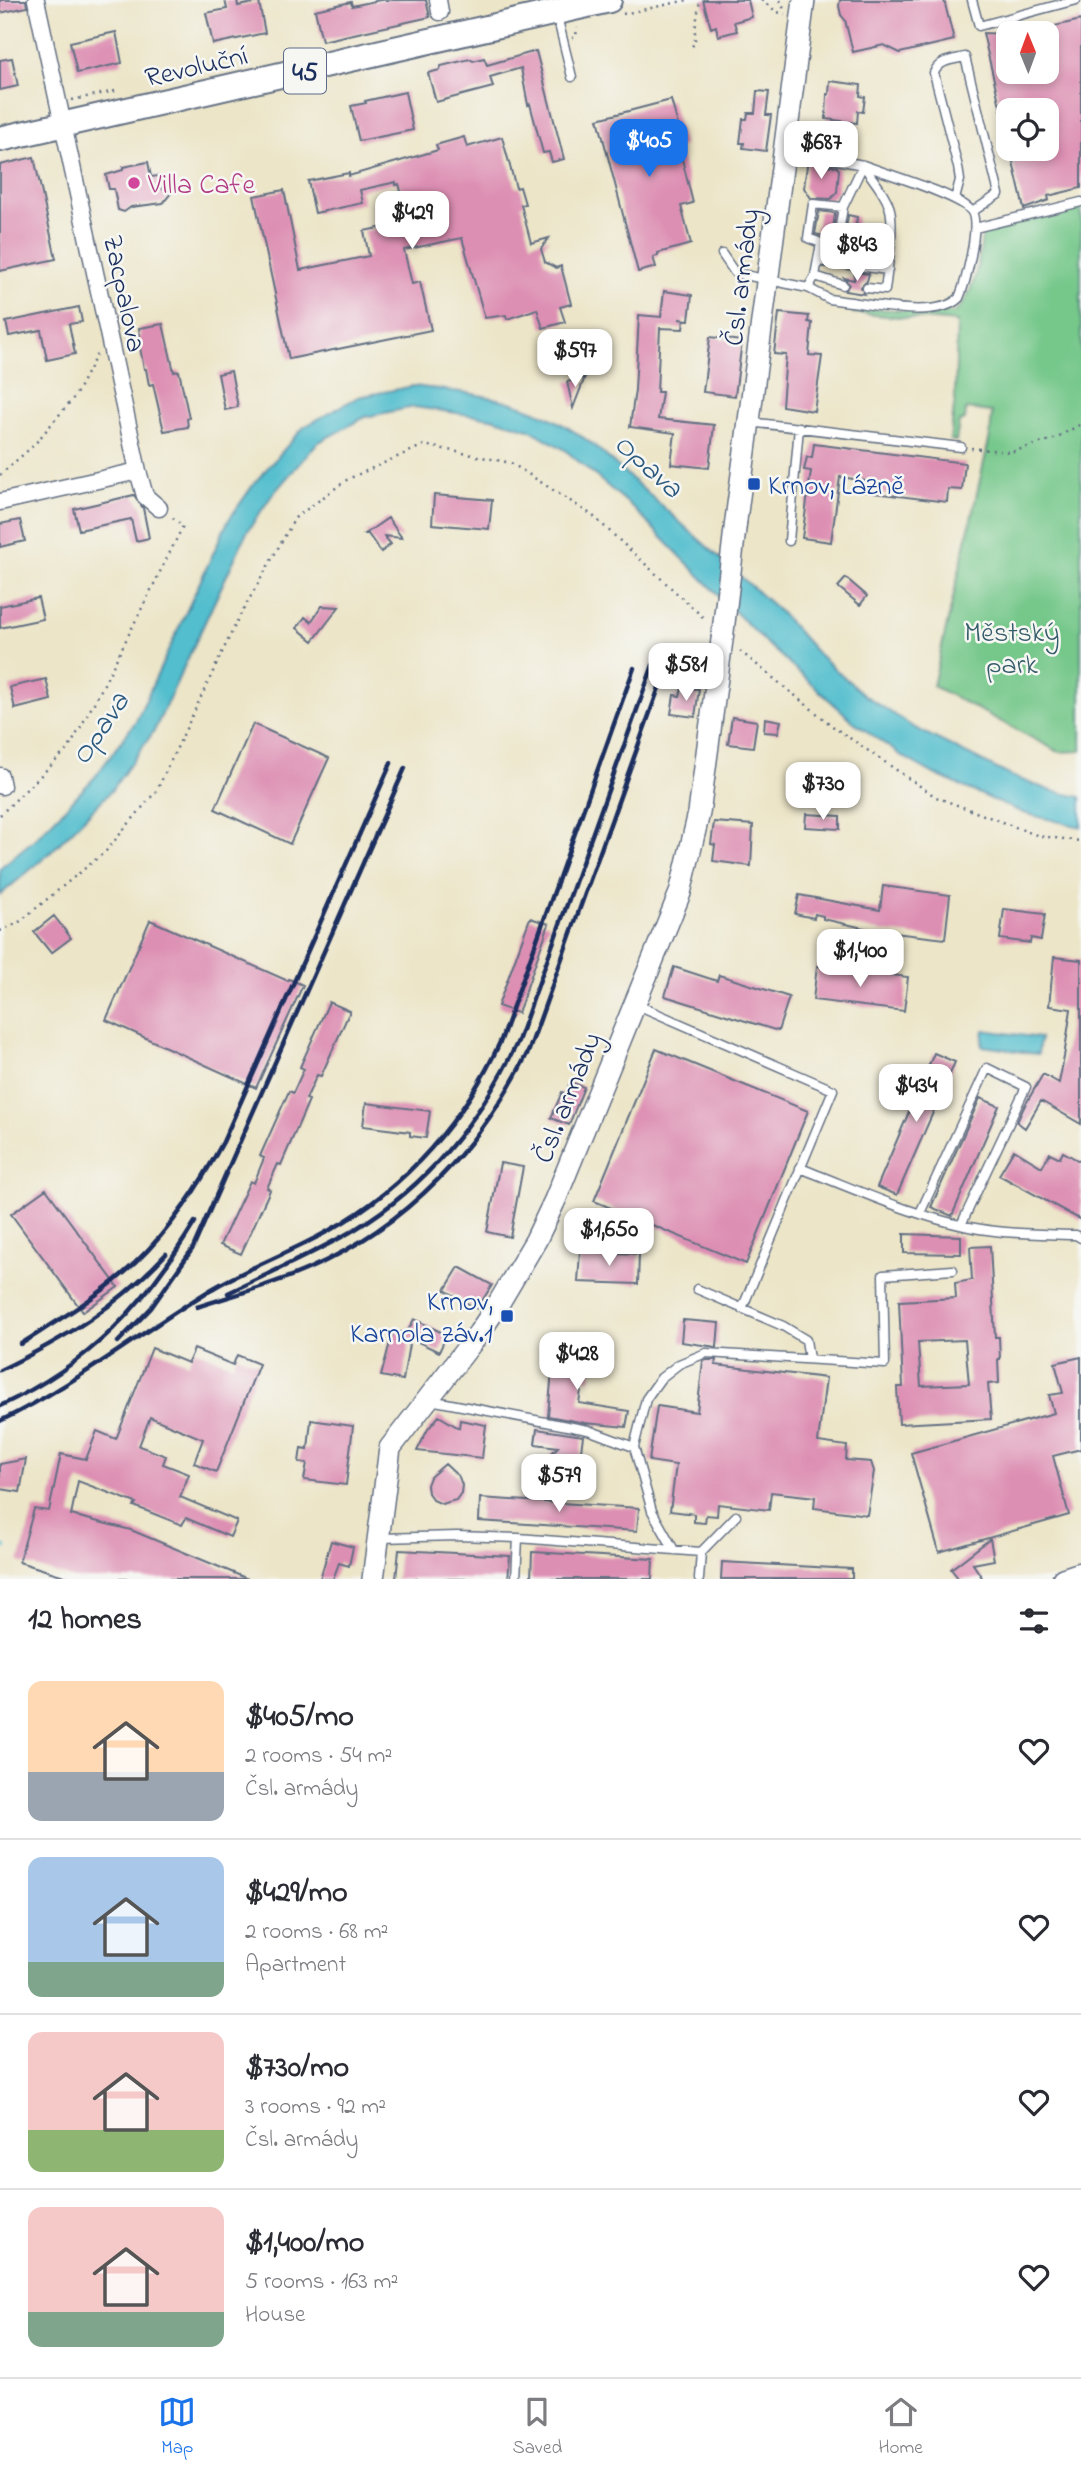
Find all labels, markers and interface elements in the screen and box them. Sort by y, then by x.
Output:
north arrow [996,21,1059,84]
map controls [996,21,1059,161]
street label: Revoluční [141,37,252,100]
road number: 45 [284,48,326,94]
button: locate [996,98,1059,161]
pin: $405 [608,120,690,179]
pin: $687 [780,122,862,181]
text: $405 [626,125,672,158]
text: $687 [800,127,842,160]
place label: Villa Cafe [147,166,256,207]
marker: Villa Cafe [126,175,142,191]
pin: $429 [371,191,453,251]
text: $429 [391,197,433,230]
street label: Čsl. armády [715,206,772,348]
pin: $843 [816,224,898,283]
text: $843 [836,229,878,262]
street label: Zacpalova [90,231,155,356]
pin: $597 [534,330,616,389]
text: $597 [553,335,597,368]
water label: Opava [603,424,692,511]
place label: Krnov, Lázně [768,467,904,508]
marker: Krnov, Lázně [746,476,762,492]
park label: Městský park [964,614,1060,687]
pin: $581 [645,644,727,703]
text: $581 [664,649,708,682]
water label: Opava [61,684,143,775]
pin: $730 [782,762,864,822]
text: $730 [802,768,844,801]
pin: $1,400 [803,930,917,989]
text: $1,400 [833,935,887,968]
street label: Čsl. armády [524,1027,614,1170]
pin: $434 [875,1064,957,1124]
text: $434 [895,1070,937,1103]
pin: $1,650 [552,1208,666,1268]
text: $1,650 [580,1214,638,1247]
place label: Krnov, Karnola záv.1 [350,1283,493,1356]
marker: Krnov, Karnola záv.1 [499,1308,515,1324]
pin: $428 [536,1332,618,1392]
text: $428 [555,1338,599,1371]
pin: $579 [518,1454,600,1514]
text: $579 [537,1460,581,1493]
text: 12 homes [28,1599,142,1643]
icon: filters [1015,1602,1053,1640]
text: $405/mo [245,1696,354,1740]
icon: home [84,1709,168,1793]
icon: heart [1015,1732,1053,1770]
text: 2 rooms · 54 m² [245,1740,392,1773]
text: Čsl. armády [245,1773,358,1806]
text: $429/mo [245,1872,348,1916]
icon: home [84,1885,168,1969]
icon: heart [1015,1908,1053,1946]
text: 2 rooms · 68 m² [245,1916,388,1949]
text: Apartment [245,1949,346,1982]
text: $730/mo [245,2047,349,2091]
icon: home [84,2060,168,2144]
icon: heart [1015,2083,1053,2121]
text: 3 rooms · 92 m² [245,2091,386,2124]
text: Čsl. armády [245,2124,358,2157]
text: $1,400/mo [245,2222,364,2266]
icon: home [84,2235,168,2319]
icon: heart [1015,2258,1053,2296]
text: 5 rooms · 163 m² [245,2266,398,2299]
text: House [245,2299,305,2332]
tab: Map [158,2393,196,2462]
tab: Saved [513,2393,562,2462]
tab: Home [879,2393,923,2462]

